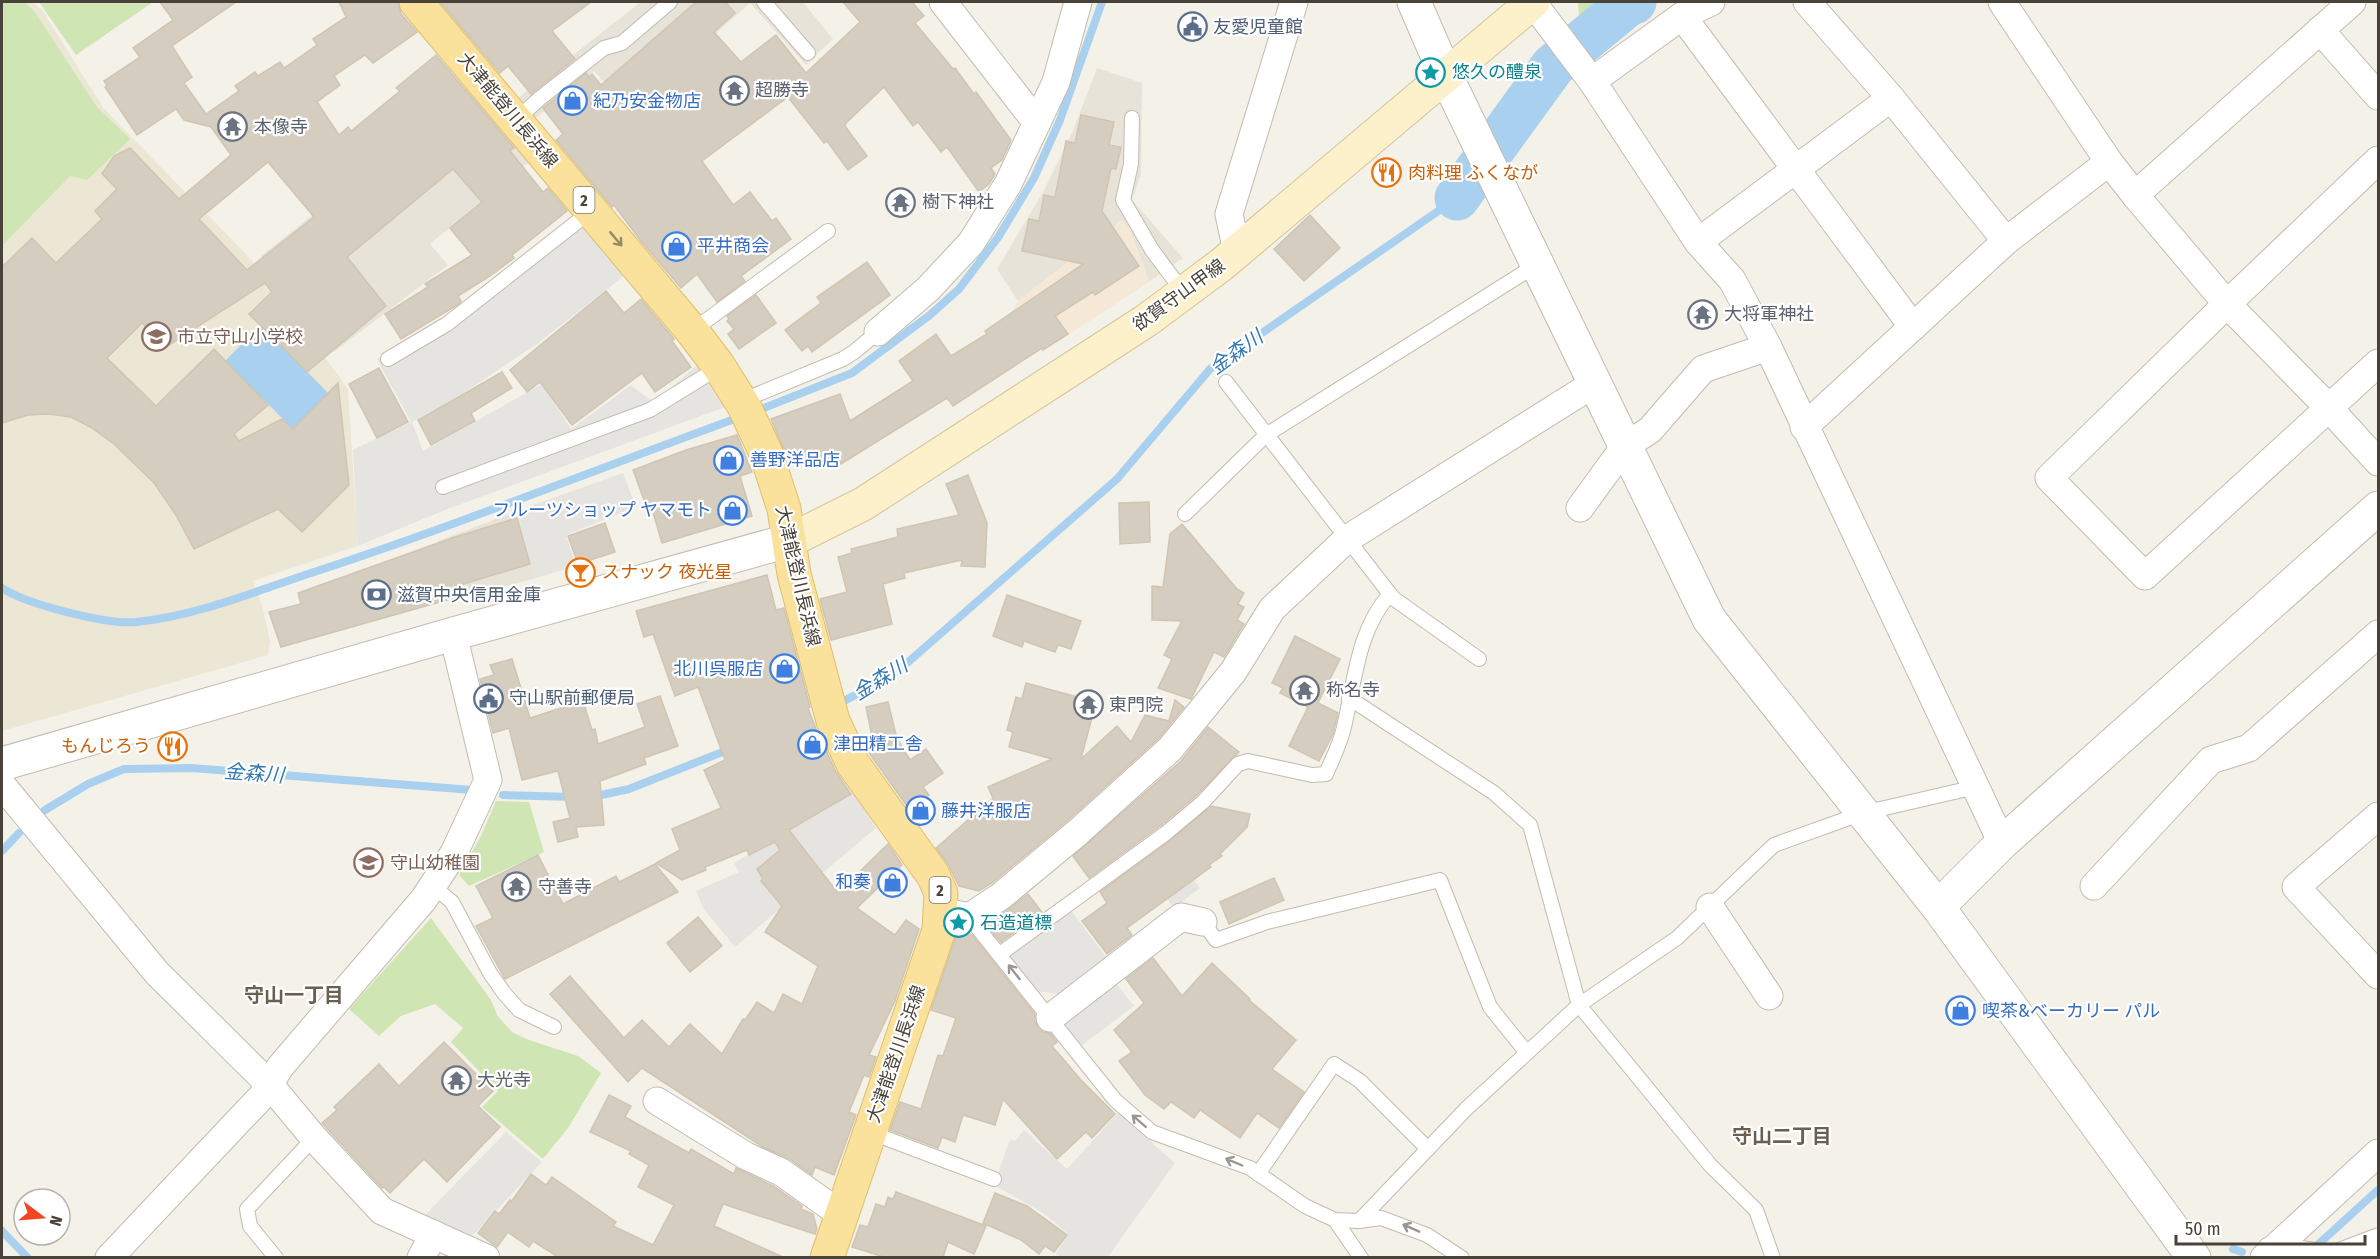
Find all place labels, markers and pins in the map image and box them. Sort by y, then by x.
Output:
public building icon: 友愛児童館 [1176,11,1208,43]
place label: 友愛児童館 [1213,16,1303,38]
place icon: 悠久の醴泉 [1415,56,1447,88]
place label: 悠久の醴泉 [1452,61,1542,83]
temple icon: 超勝寺 [718,74,750,106]
place label: 超勝寺 [755,79,809,101]
shop icon: 紀乃安金物店 [556,85,588,117]
place label: 紀乃安金物店 [593,90,701,112]
temple icon: 本像寺 [217,111,249,143]
place label: 本像寺 [254,116,308,138]
restaurant icon: 肉料理 ふくなが [1371,157,1403,189]
place label: 肉料理 ふくなが [1408,162,1538,184]
temple icon: 樹下神社 [885,186,917,218]
place label: 樹下神社 [922,191,994,213]
shop icon: 平井商会 [660,230,692,262]
place label: 平井商会 [697,235,769,257]
temple icon: 大将軍神社 [1687,298,1719,330]
place label: 大将軍神社 [1724,303,1814,325]
school or university icon: 市立守山小学校 [140,321,172,353]
place label: 市立守山小学校 [177,326,303,348]
shop icon: 善野洋品店 [713,444,745,476]
place label: 善野洋品店 [750,449,840,471]
shop icon: フルーツショップ ヤマモト [717,494,749,526]
place label: フルーツショップ ヤマモト [492,499,712,521]
bar icon: スナック 夜光星 [565,556,597,588]
place label: スナック 夜光星 [602,561,732,583]
bank icon: 滋賀中央信用金庫 [360,579,392,611]
place label: 滋賀中央信用金庫 [397,584,541,606]
shop icon: 北川呉服店 [768,653,800,685]
place label: 北川呉服店 [673,658,763,680]
temple icon: 称名寺 [1289,674,1321,706]
place label: 称名寺 [1326,679,1380,701]
public building icon: 守山駅前郵便局 [472,682,504,714]
place label: 守山駅前郵便局 [509,687,635,709]
temple icon: 東門院 [1072,689,1104,721]
place label: 東門院 [1109,694,1163,716]
shop icon: 津田精工舎 [796,728,828,760]
restaurant icon: もんじろう [156,730,188,762]
place label: 津田精工舎 [833,733,923,755]
place label: もんじろう [61,735,151,757]
shop icon: 藤井洋服店 [904,795,936,827]
place label: 藤井洋服店 [941,800,1031,822]
school or university icon: 守山幼稚園 [353,847,385,879]
place label: 守山幼稚園 [390,852,480,874]
shop icon: 和奏 [876,866,908,898]
temple icon: 守善寺 [501,871,533,903]
place label: 和奏 [835,871,871,893]
place label: 守善寺 [538,876,592,898]
place icon: 石造道標 [943,907,975,939]
place label: 石造道標 [980,912,1052,934]
shop icon: 喫茶&ベーカリー パル [1945,995,1977,1027]
place label: 喫茶&ベーカリー パル [1982,1000,2160,1022]
temple icon: 大光寺 [440,1064,472,1096]
place label: 大光寺 [477,1069,531,1091]

